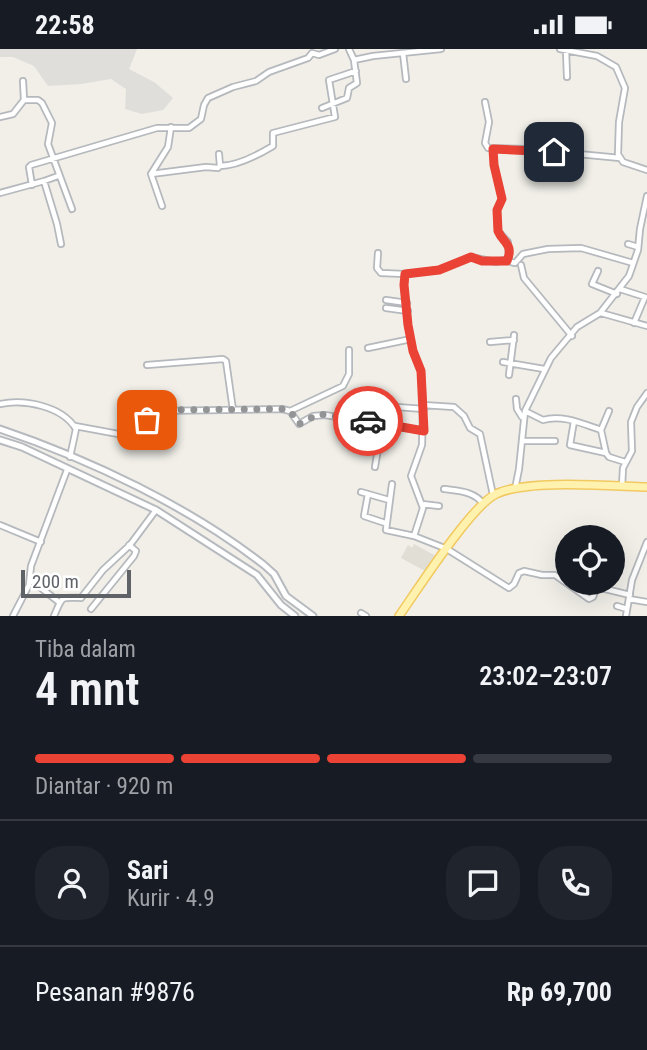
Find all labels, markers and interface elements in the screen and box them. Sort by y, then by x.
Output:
text: 22:58 [35,10,95,40]
pin [524,122,584,182]
icon: home [535,133,573,171]
courier [333,386,403,456]
pin [117,390,177,450]
icon: bag [128,401,166,439]
icon: car [349,402,387,440]
map controls [555,525,625,595]
button: locate [555,525,625,595]
scale bar [21,567,131,599]
text: 200 m [32,570,79,593]
text: Tiba dalam [35,636,136,663]
text: 23:02–23:07 [479,661,612,691]
text: 4 mnt [35,662,140,716]
text: Diantar · 920 m [35,773,173,800]
button: person [35,846,109,920]
button: chat [446,846,520,920]
button: phone [538,846,612,920]
text: Sari [127,855,168,885]
text: Kurir · 4.9 [127,885,215,912]
text: Pesanan #9876 [35,977,195,1007]
text: Rp 69,700 [507,977,612,1007]

